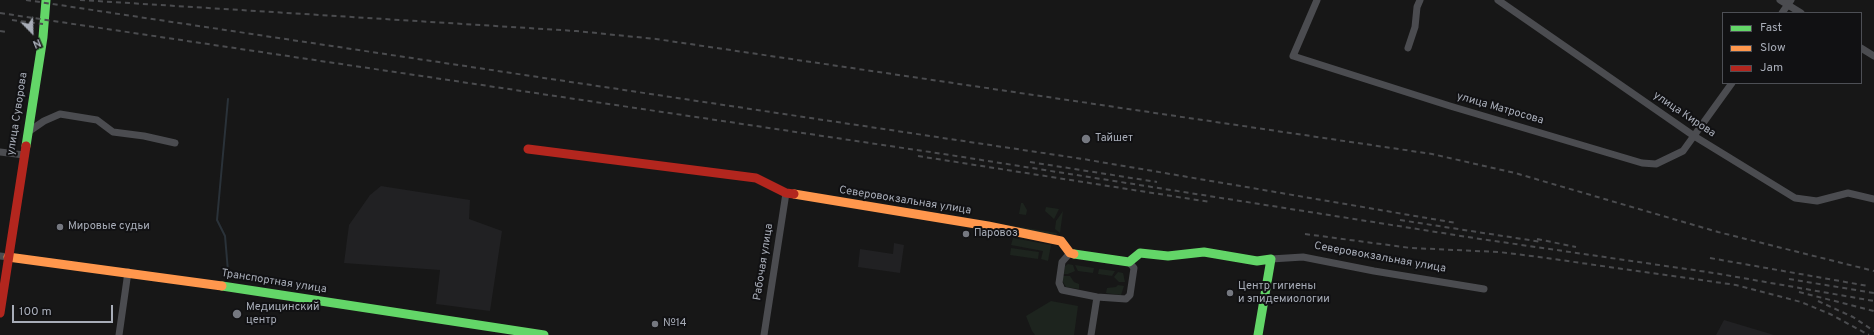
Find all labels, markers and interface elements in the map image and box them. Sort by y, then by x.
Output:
north arrow [12,12,52,52]
legend [1722,12,1862,84]
text: Fast [1760,20,1782,36]
text: N [30,35,43,51]
text: Slow [1760,40,1786,56]
text: Jam [1760,60,1783,76]
street label: улица Суворова [5,71,31,157]
street label: улица Кирова [1650,89,1718,141]
street label: улица Матросова [1455,90,1545,128]
place label: Тайшет [1095,132,1133,146]
marker: Тайшет [1080,133,1092,145]
street label: Северовокзальная улица [838,184,972,218]
place label: Мировые судьи [68,220,150,234]
marker: Мировые судьи [55,222,65,232]
street label: Рабочая улица [751,223,777,301]
place label: Паровоз [974,227,1018,241]
marker: Паровоз [961,229,971,239]
street label: Северовокзальная улица [1313,240,1447,276]
street label: Транспортная улица [220,267,328,297]
place label: Центр гигиены и эпидемиологии [1238,280,1330,306]
marker: Центр гигиены и эпидемиологии [1225,288,1235,298]
scale bar [14,297,115,323]
place label: Медицинский центр [246,301,319,327]
text: 100 m [19,304,52,320]
marker: Медицинский центр [231,308,243,320]
place label: №14 [663,317,687,331]
marker: №14 [650,319,660,329]

